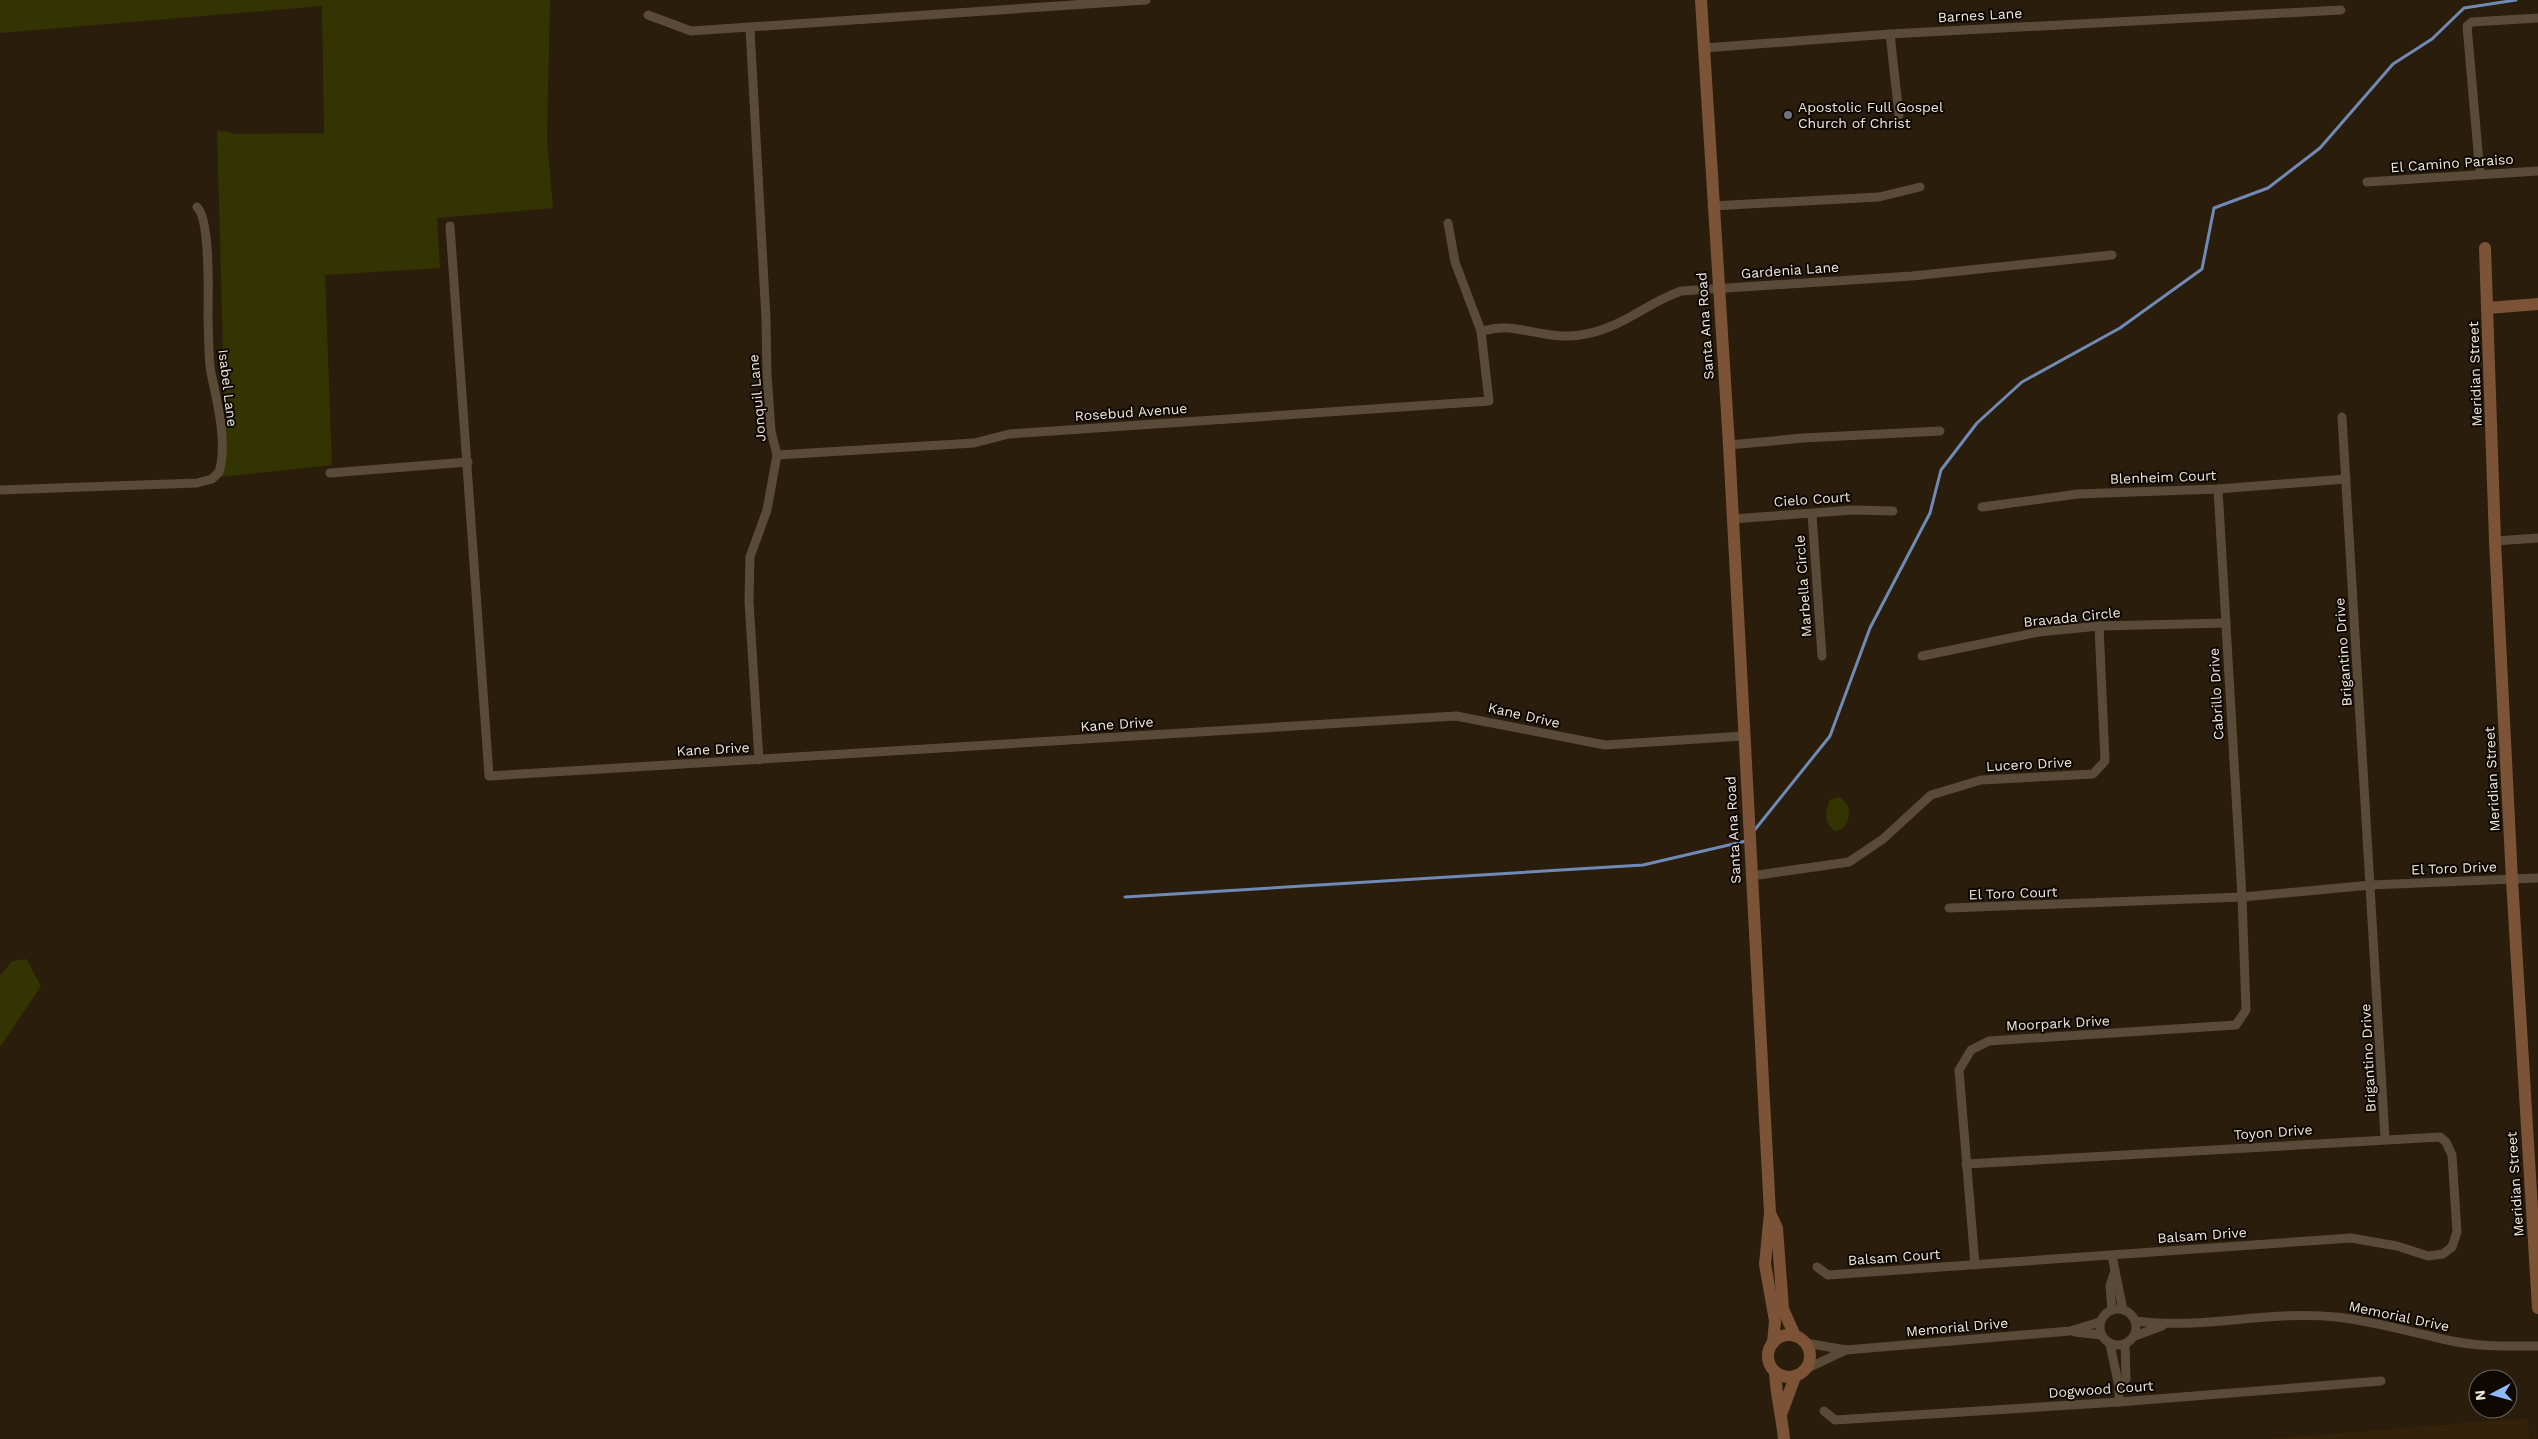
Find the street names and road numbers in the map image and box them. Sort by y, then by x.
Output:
street label: Barnes Lane [1937,5,2023,25]
street label: El Camino Paraiso [2390,151,2514,175]
street label: Gardenia Lane [1740,259,1840,281]
street label: Santa Ana Road [1693,272,1717,380]
street label: Meridian Street [2465,321,2485,427]
street label: Isabel Lane [215,348,241,428]
street label: Jonquil Lane [745,354,769,442]
street label: Rosebud Avenue [1074,400,1188,424]
street label: Blenheim Court [2109,467,2217,487]
street label: Cielo Court [1773,488,1851,510]
street label: Marbella Circle [1791,534,1815,638]
street label: Brigantino Drive [2331,597,2355,707]
street label: Bravada Circle [2023,604,2121,630]
street label: Cabrillo Drive [2206,647,2226,741]
street label: Kane Drive [1487,699,1561,731]
street label: Kane Drive [1080,713,1154,735]
street label: Meridian Street [2481,726,2503,832]
street label: Kane Drive [676,739,750,759]
street label: Lucero Drive [1986,754,2072,774]
street label: Santa Ana Road [1722,776,1744,884]
street label: El Toro Drive [2411,859,2497,877]
street label: El Toro Court [1968,883,2058,903]
street label: Brigantino Drive [2357,1003,2379,1113]
street label: Moorpark Drive [2006,1012,2110,1034]
street label: Toyon Drive [2233,1121,2313,1143]
street label: Meridian Street [2503,1131,2527,1237]
street label: Balsam Drive [2157,1224,2247,1246]
street label: Balsam Court [1847,1246,1941,1268]
street label: Memorial Drive [2347,1298,2451,1334]
street label: Memorial Drive [1905,1315,2009,1339]
street label: Dogwood Court [2048,1377,2154,1401]

